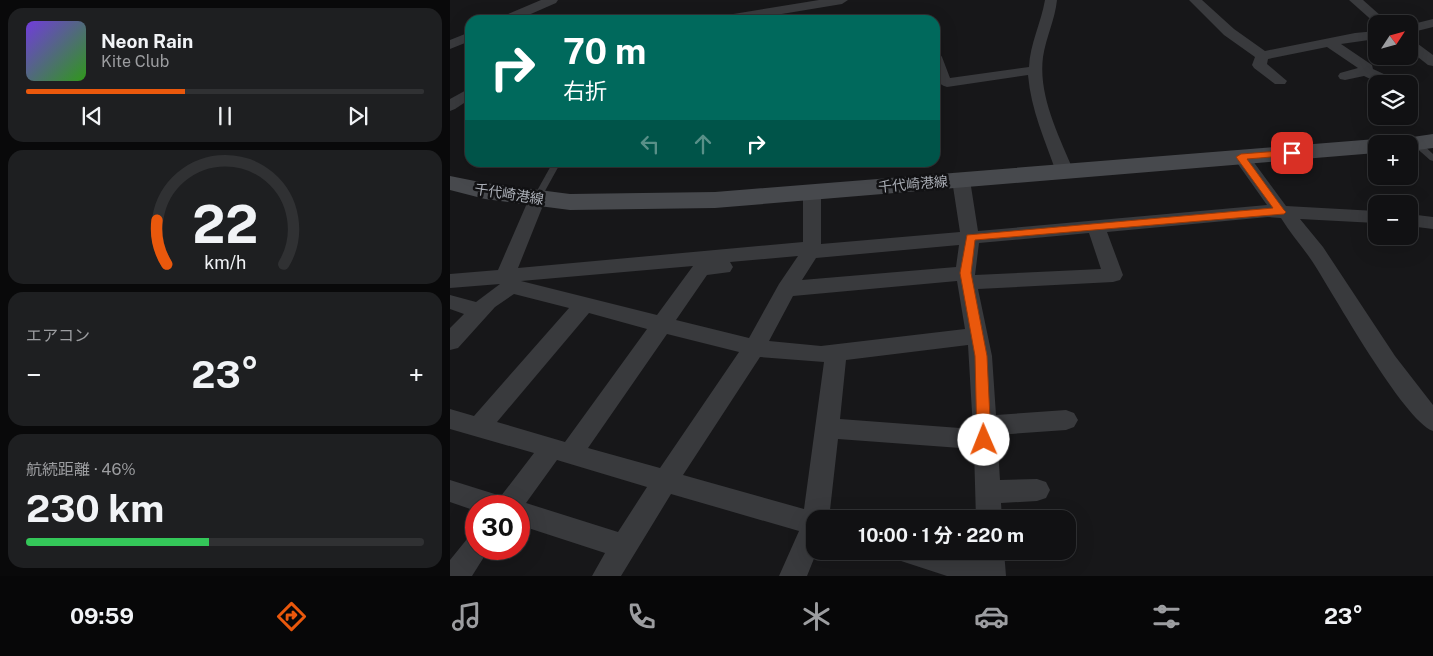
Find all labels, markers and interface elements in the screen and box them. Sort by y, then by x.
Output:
north arrow [1368,15,1418,65]
map controls [1368,15,1418,245]
text: Neon Rain [101,30,193,52]
text: 70 m [563,31,646,72]
icon: right [480,35,545,100]
text: Kite Club [101,52,169,71]
button: layers [1368,75,1418,125]
text: 右折 [563,78,607,104]
icon: previous [78,102,106,130]
icon: pause [211,102,239,130]
icon: next [344,102,372,130]
icon: left [636,130,664,158]
icon: ahead [689,130,717,158]
icon: right [742,130,770,158]
pin [1271,132,1313,174]
button: + [1368,135,1418,185]
icon: arrive [1278,139,1306,167]
street label: 千代崎港線 [877,173,949,195]
street label: 千代崎港線 [473,181,545,207]
text: 22 [192,194,258,255]
button: − [1368,195,1418,245]
text: km/h [204,252,246,273]
text: エアコン [26,326,90,345]
text: 23° [191,352,259,397]
text: − [26,358,42,391]
text: + [408,358,424,391]
position arrow [957,413,1009,465]
text: 航続距離 · 46% [26,460,136,479]
text: 230 km [26,486,164,531]
speed limit sign: 30 [465,495,530,560]
text: 10:00 · 1 分 · 220 m [858,524,1024,546]
icon: directions [274,599,309,634]
icon: music [449,599,484,634]
icon: phone [624,599,659,634]
icon: climate [799,599,834,634]
icon: car [974,599,1009,634]
icon: filters [1149,599,1184,634]
text: 09:59 [70,603,134,629]
text: 23° [1324,603,1363,629]

